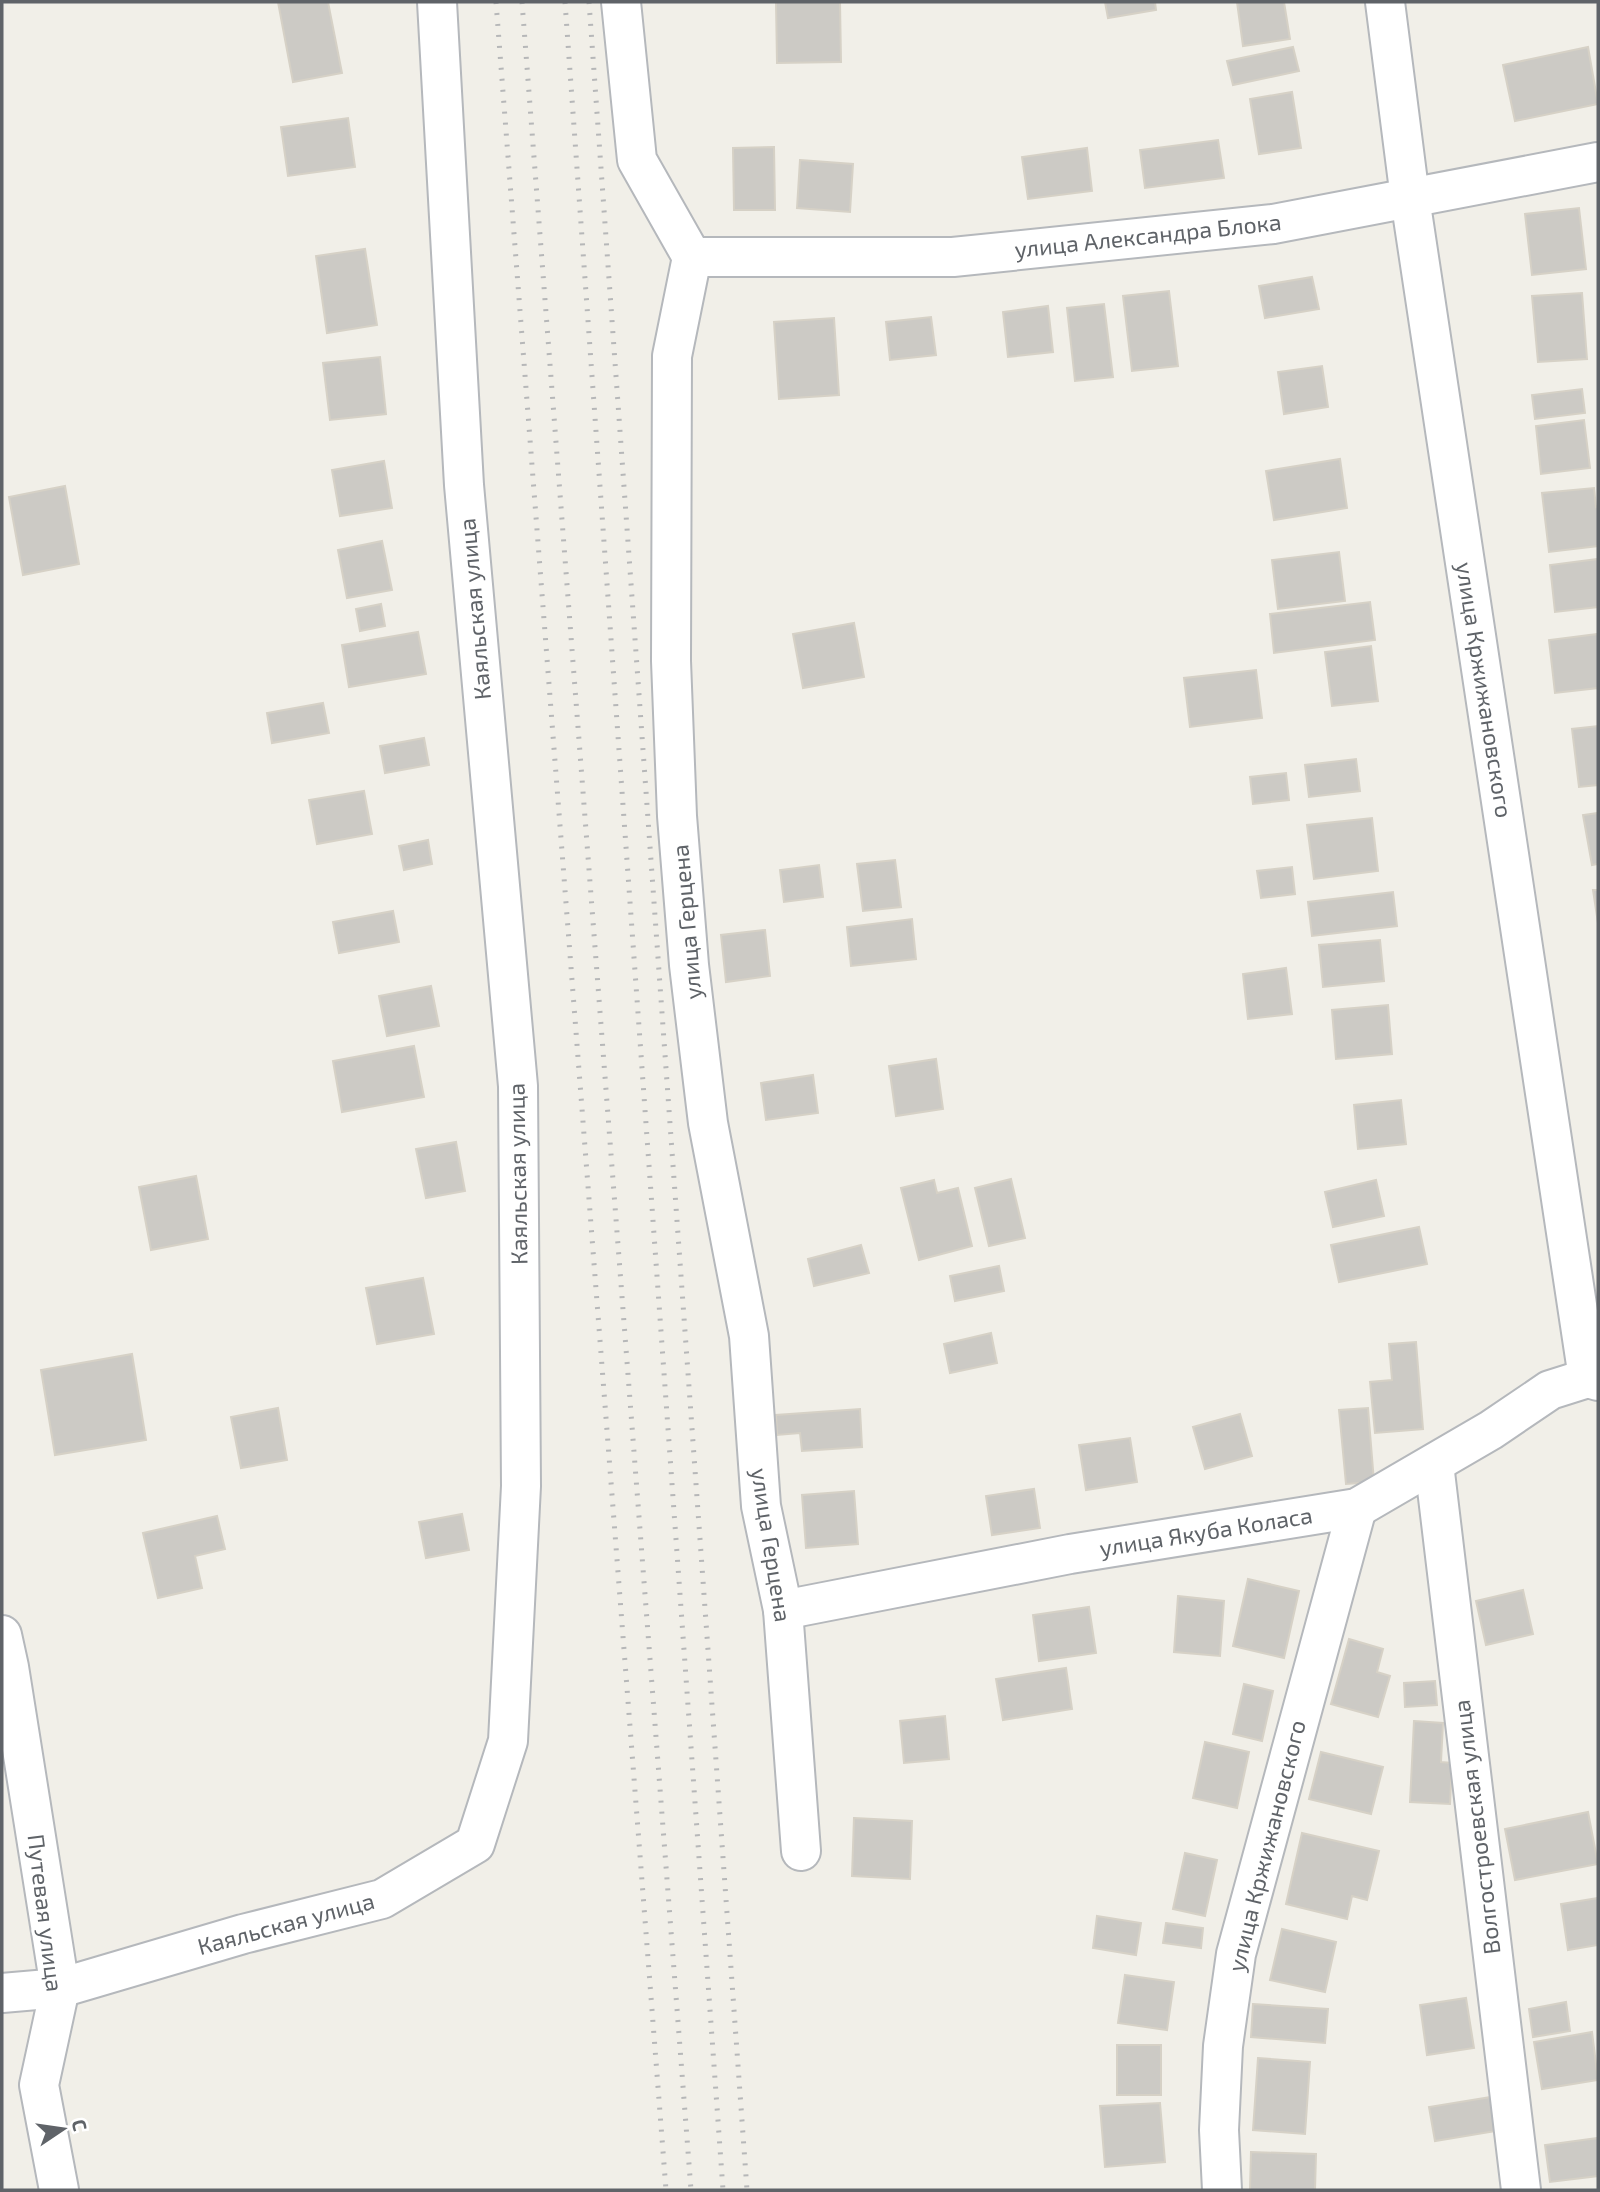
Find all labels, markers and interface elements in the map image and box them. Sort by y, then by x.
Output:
street label: улица Александра Блока [1013,207,1283,264]
street label: Каяльская улица [452,517,497,701]
street label: улица Кржижановского [1450,560,1519,820]
street label: улица Герцена [665,843,708,1001]
street label: Каяльская улица [501,1083,534,1265]
street label: улица Герцена [745,1466,798,1624]
street label: улица Якуба Коласа [1097,1500,1315,1563]
street label: Волгостроевская улица [1447,1698,1507,1956]
street label: улица Кржижановского [1221,1717,1312,1975]
street label: Путевая улица [21,1833,70,1993]
street label: Каяльская улица [194,1886,378,1961]
north arrow [28,2094,98,2164]
text: С [68,2117,93,2133]

